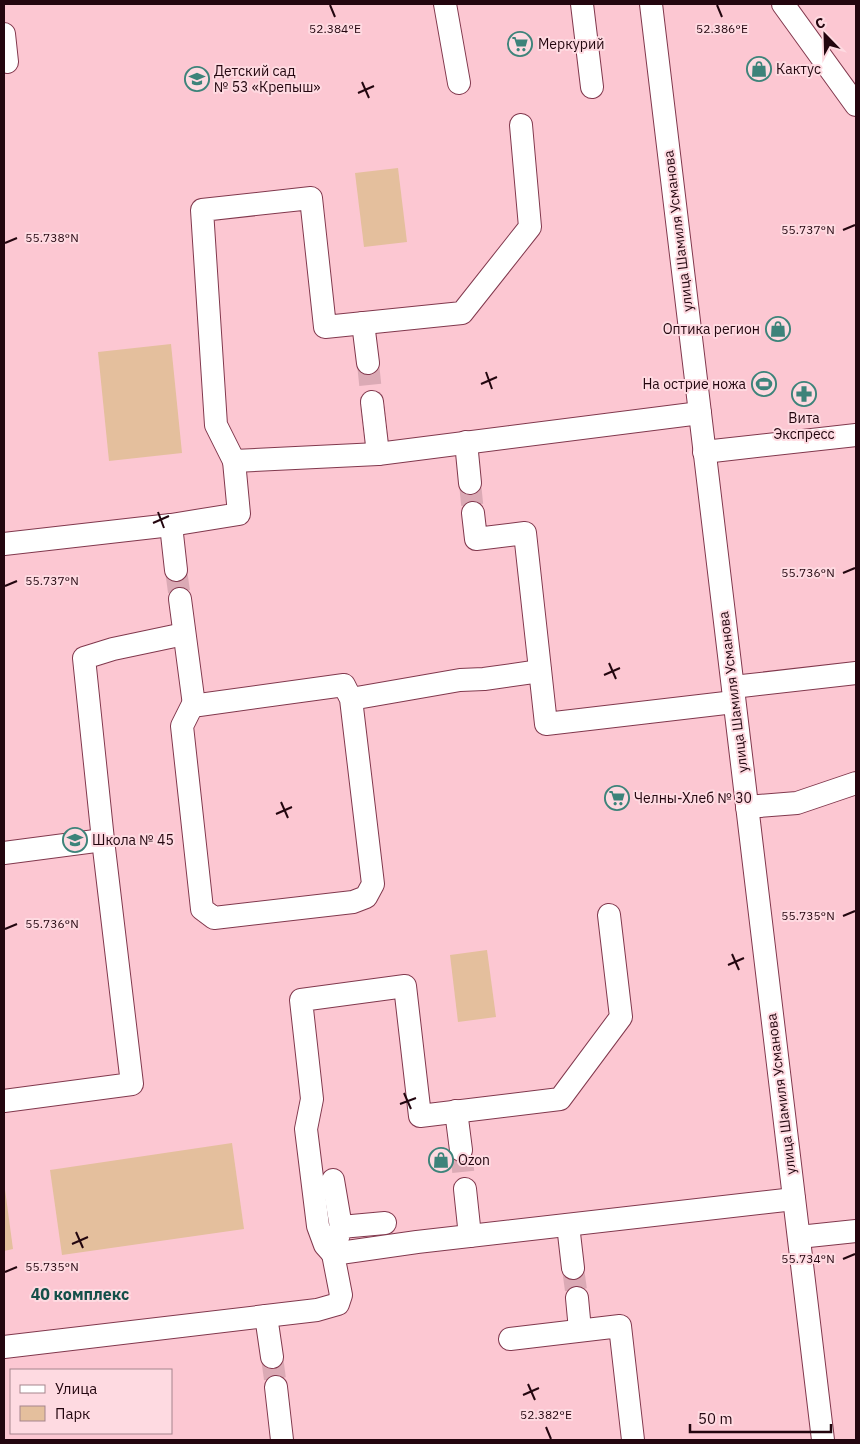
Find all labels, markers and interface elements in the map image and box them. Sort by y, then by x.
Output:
north arrow [800,10,850,60]
text: С [812,13,828,33]
text: 52.384°E [309,21,361,36]
text: 52.386°E [696,21,748,36]
supermarket icon: Меркурий [507,31,533,57]
place label: Меркурий [538,35,604,53]
shop icon: Кактус [746,56,772,82]
place label: Кактус [776,60,821,78]
place label: Детский сад № 53 «Крепыш» [214,62,321,96]
school or university icon: Детский сад № 53 «Крепыш» [184,66,210,92]
street label: улица Шамиля Усманова [659,149,697,313]
text: 55.737°N [781,222,835,237]
text: 55.738°N [25,230,79,245]
shop icon: Оптика регион [765,316,791,342]
place label: Оптика регион [663,320,760,338]
sports icon: На острие ножа [751,371,777,397]
place label: На острие ножа [642,375,747,393]
pharmacy icon: Вита Экспресс [791,381,817,407]
place label: Вита Экспресс [773,409,835,443]
text: 55.736°N [781,565,835,580]
text: 55.737°N [25,573,79,588]
street label: улица Шамиля Усманова [714,610,752,774]
supermarket icon: Челны-Хлеб № 30 [604,785,630,811]
place label: Челны-Хлеб № 30 [634,789,752,807]
school or university icon: Школа № 45 [62,827,88,853]
place label: Школа № 45 [92,831,174,849]
text: 55.735°N [781,908,835,923]
text: 55.736°N [25,916,79,931]
street label: улица Шамиля Усманова [762,1012,800,1176]
shop icon: Ozon [428,1147,454,1173]
place label: Ozon [458,1151,490,1169]
text: 55.734°N [781,1251,835,1266]
text: 55.735°N [25,1259,79,1274]
district label: 40 комплекс [31,1284,129,1304]
legend [10,1369,172,1434]
text: Улица [55,1379,97,1398]
scale bar [690,1402,831,1434]
text: Парк [55,1404,90,1423]
text: 52.382°E [520,1407,572,1422]
text: 50 m [698,1409,733,1428]

